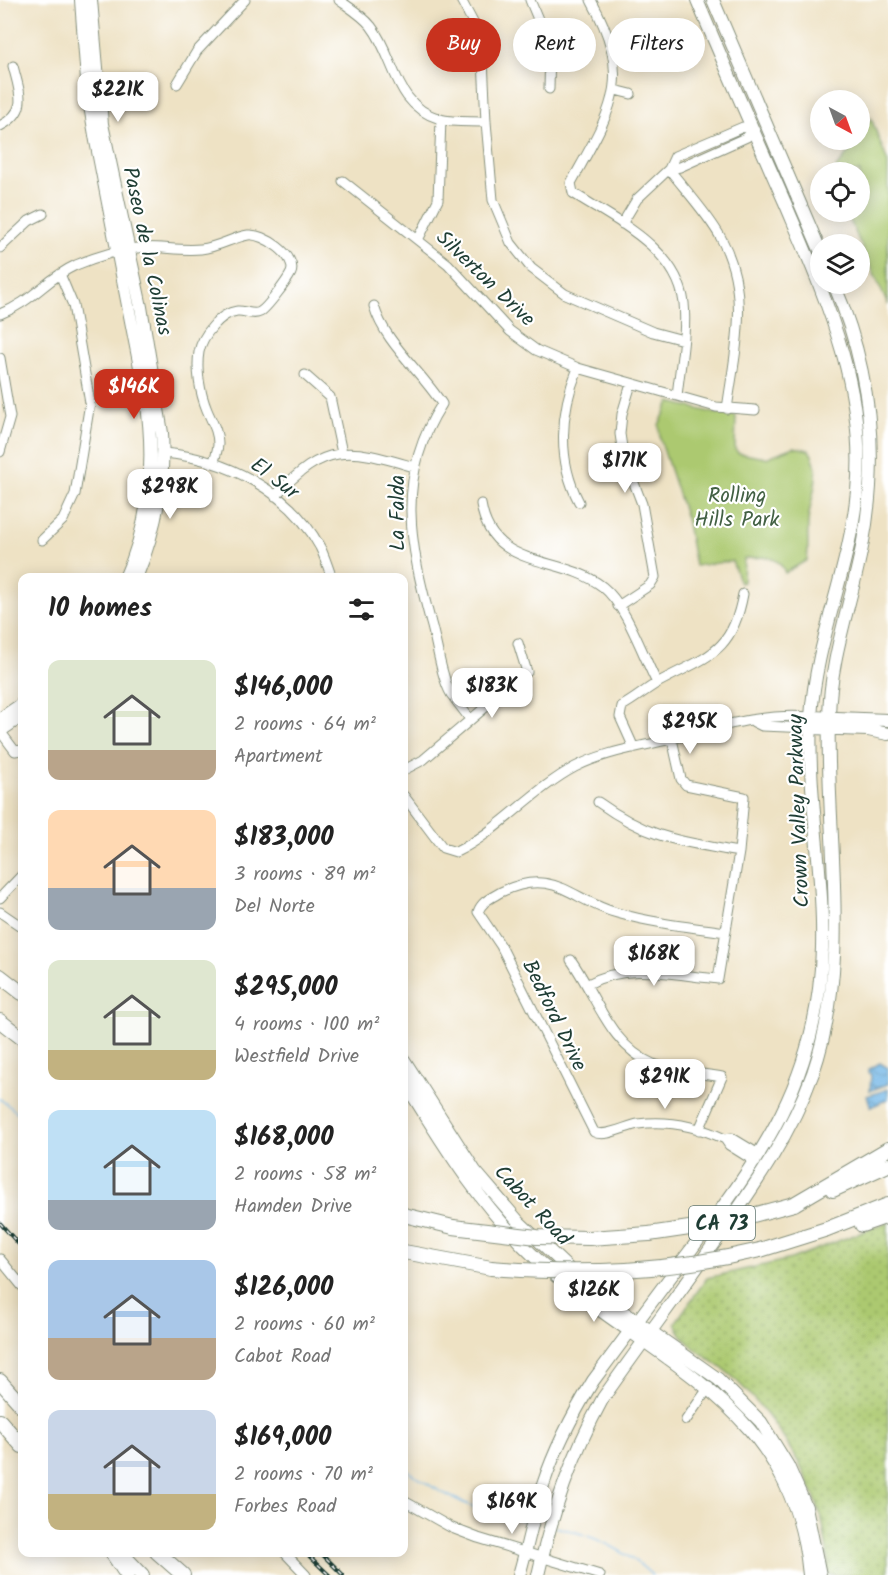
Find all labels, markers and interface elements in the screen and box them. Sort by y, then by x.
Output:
chip: Buy [426,18,501,72]
chip: Rent [513,18,596,72]
chip: Filters [608,18,705,72]
pin: $221K [76,72,160,123]
text: $221K [91,75,145,107]
north arrow [810,90,870,150]
map controls [810,90,870,294]
button: locate [810,162,870,222]
street label: Paseo de la Colinas [113,164,181,339]
street label: Silverton Drive [428,223,543,336]
button: layers [810,234,870,294]
pin: $146K [92,369,176,420]
text: $146K [108,372,160,404]
pin: $171K [583,443,667,494]
text: $171K [602,446,648,478]
street label: El Sur [243,450,306,509]
pin: $298K [128,469,212,520]
text: $298K [141,472,199,504]
street label: La Falda [382,475,415,551]
park label: Rolling Hills Park [695,480,780,537]
text: 10 homes [48,588,152,630]
icon: filters [345,593,378,626]
text: $146,000 [234,667,332,709]
pin: $183K [450,668,534,719]
text: $183K [466,671,518,703]
icon: home [96,684,168,756]
pin: $295K [648,704,732,755]
text: $295K [662,707,718,739]
text: 2 rooms · 64 m² [234,709,376,741]
street label: Crown Valley Parkway [780,713,819,908]
text: Apartment [234,741,323,773]
text: $183,000 [234,817,334,859]
icon: home [96,834,168,906]
text: 3 rooms · 89 m² [234,859,375,891]
text: Del Norte [234,891,315,923]
pin: $168K [612,936,696,987]
text: $168K [628,939,680,971]
street label: Bedford Drive [512,954,595,1077]
text: $295,000 [234,967,338,1009]
icon: home [96,984,168,1056]
text: 4 rooms · 100 m² [234,1009,379,1041]
text: Westfield Drive [234,1041,359,1073]
pin: $291K [623,1059,707,1110]
text: $291K [639,1062,691,1094]
text: $168,000 [234,1117,334,1159]
icon: home [96,1134,168,1206]
street label: Cabot Road [485,1158,579,1255]
text: 2 rooms · 58 m² [234,1159,376,1191]
text: Hamden Drive [234,1191,352,1223]
road number: CA 73 [689,1206,755,1240]
text: $126,000 [234,1267,333,1309]
pin: $126K [552,1272,636,1323]
text: $126K [568,1275,620,1307]
icon: home [96,1284,168,1356]
text: 2 rooms · 60 m² [234,1309,375,1341]
text: Cabot Road [234,1341,331,1373]
text: $169,000 [234,1417,331,1459]
icon: home [96,1434,168,1506]
text: 2 rooms · 70 m² [234,1459,373,1491]
pin: $169K [470,1484,554,1535]
text: $169K [487,1487,537,1519]
text: Forbes Road [234,1491,336,1523]

